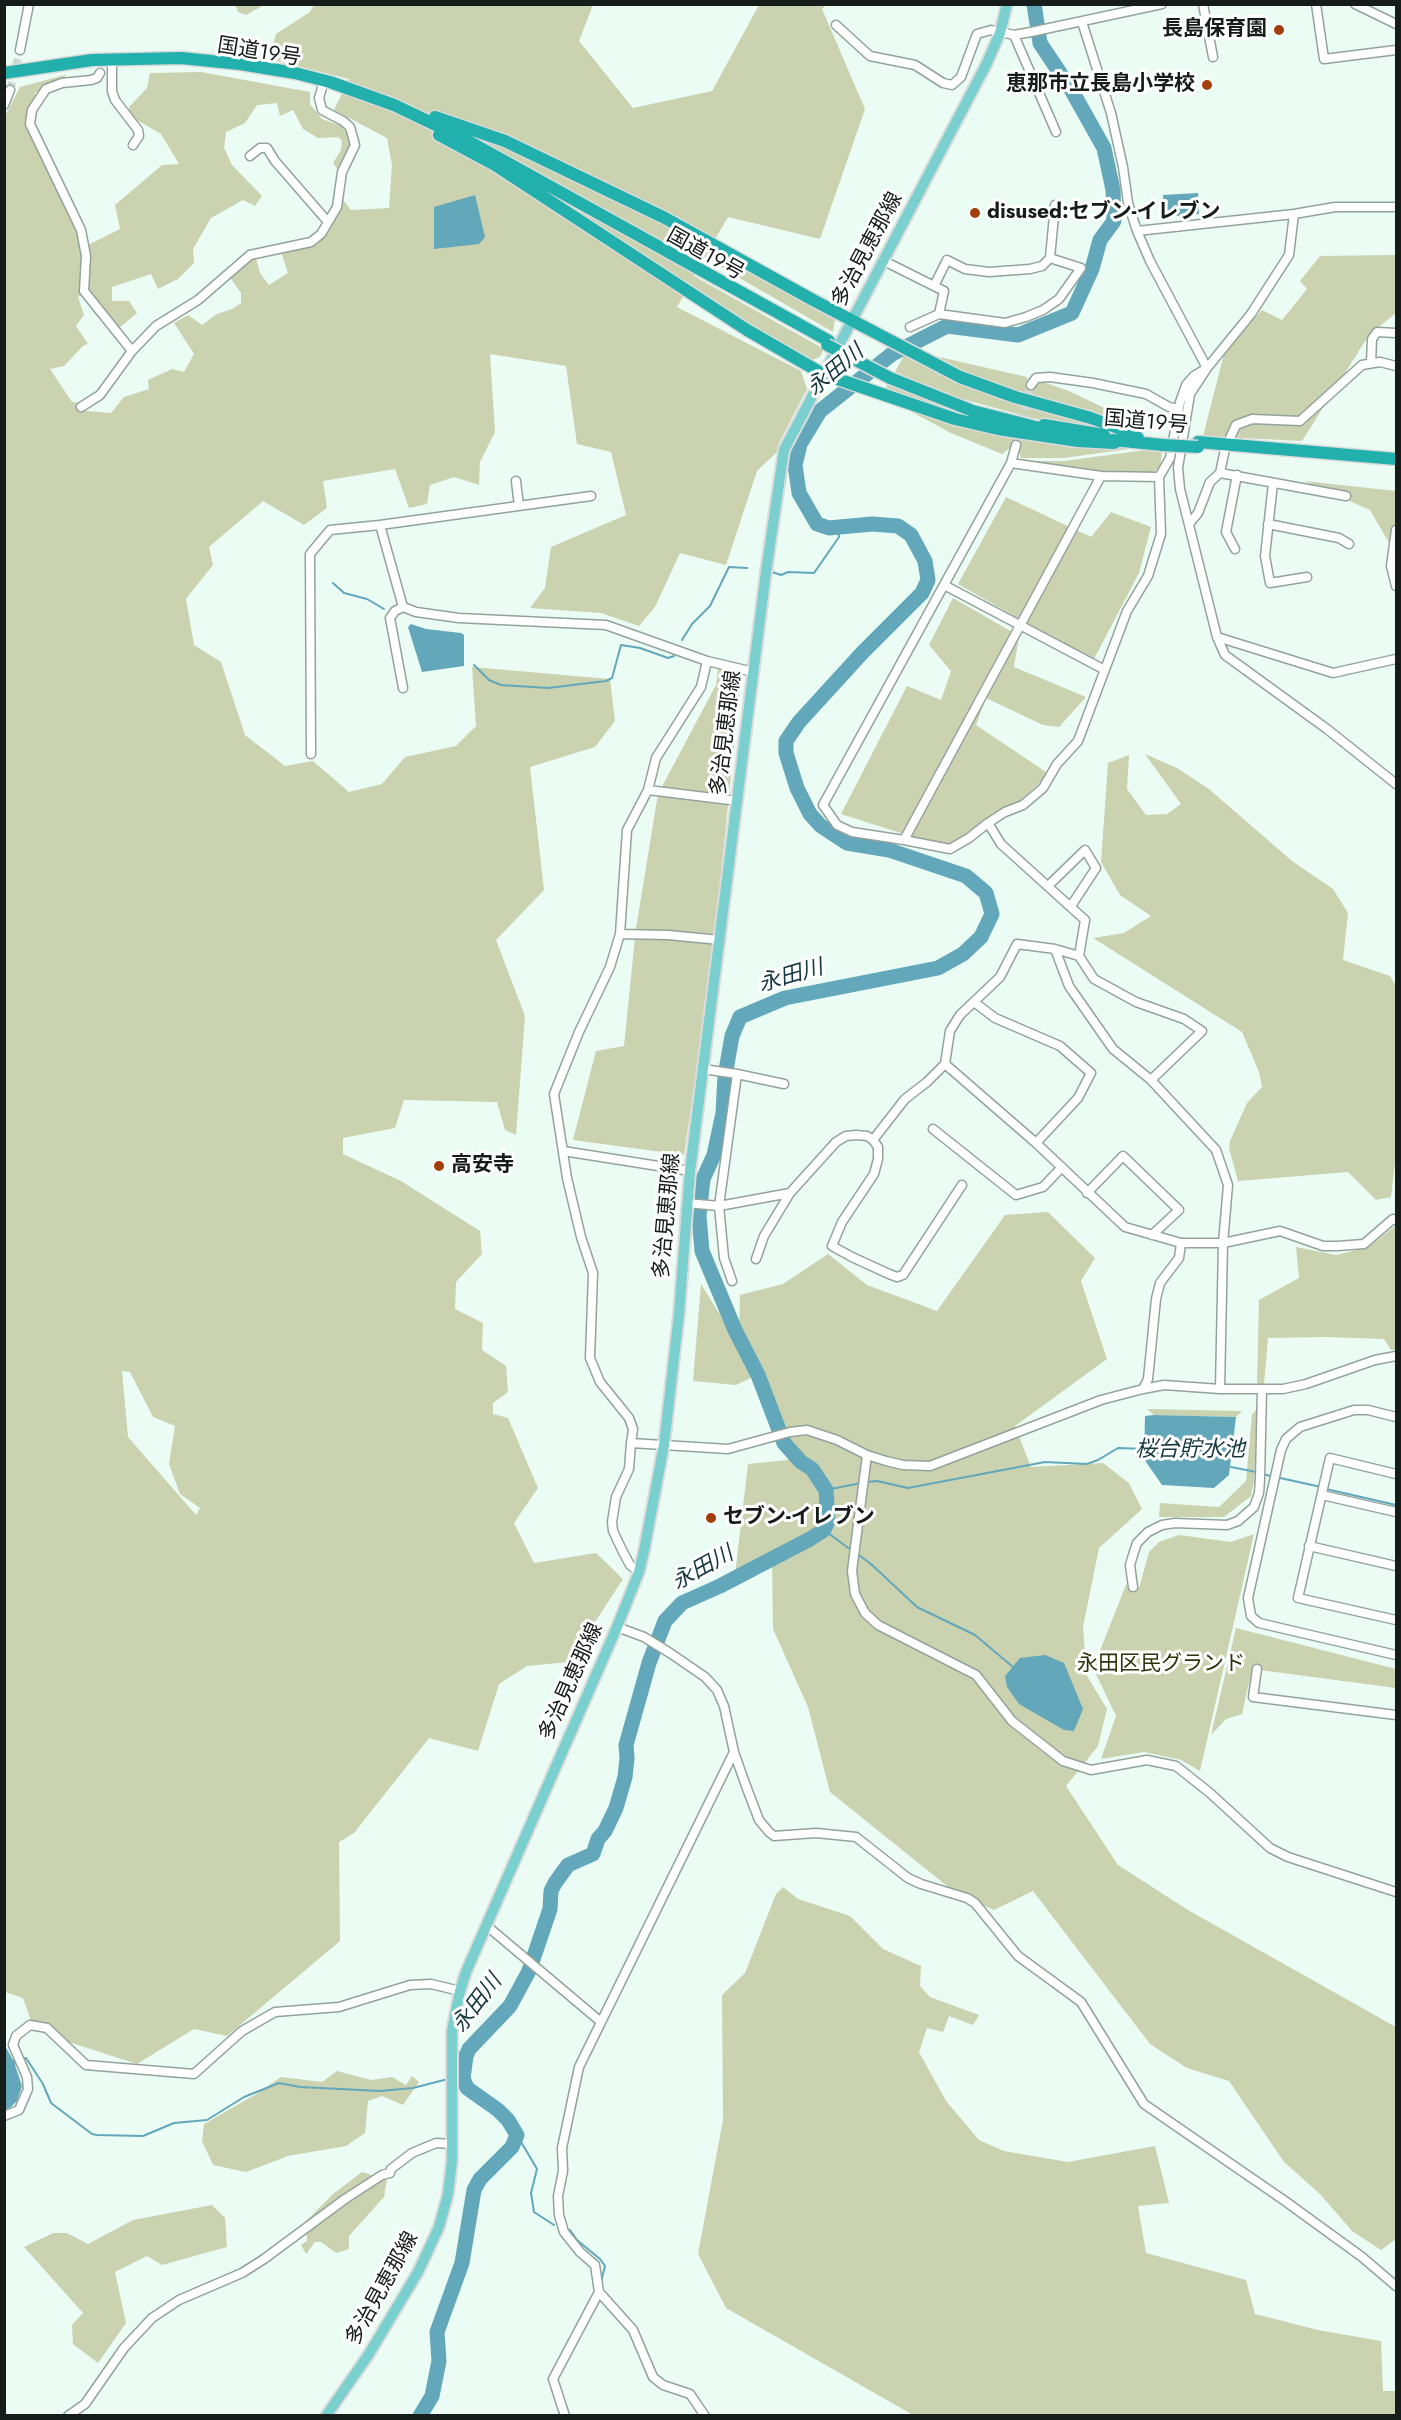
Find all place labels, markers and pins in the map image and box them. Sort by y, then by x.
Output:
place label: 長島保育園 [1162,17,1267,43]
marker: 長島保育園 [1272,23,1286,37]
place label: 恵那市立長島小学校 [1006,72,1195,98]
marker: 恵那市立長島小学校 [1200,78,1214,92]
place label: disused:セブン-イレブン [987,200,1220,226]
marker: disused:セブン-イレブン [968,206,982,220]
place label: 高安寺 [451,1153,514,1179]
marker: 高安寺 [432,1159,446,1173]
place label: セブン-イレブン [723,1505,875,1531]
marker: セブン-イレブン [704,1511,718,1525]

